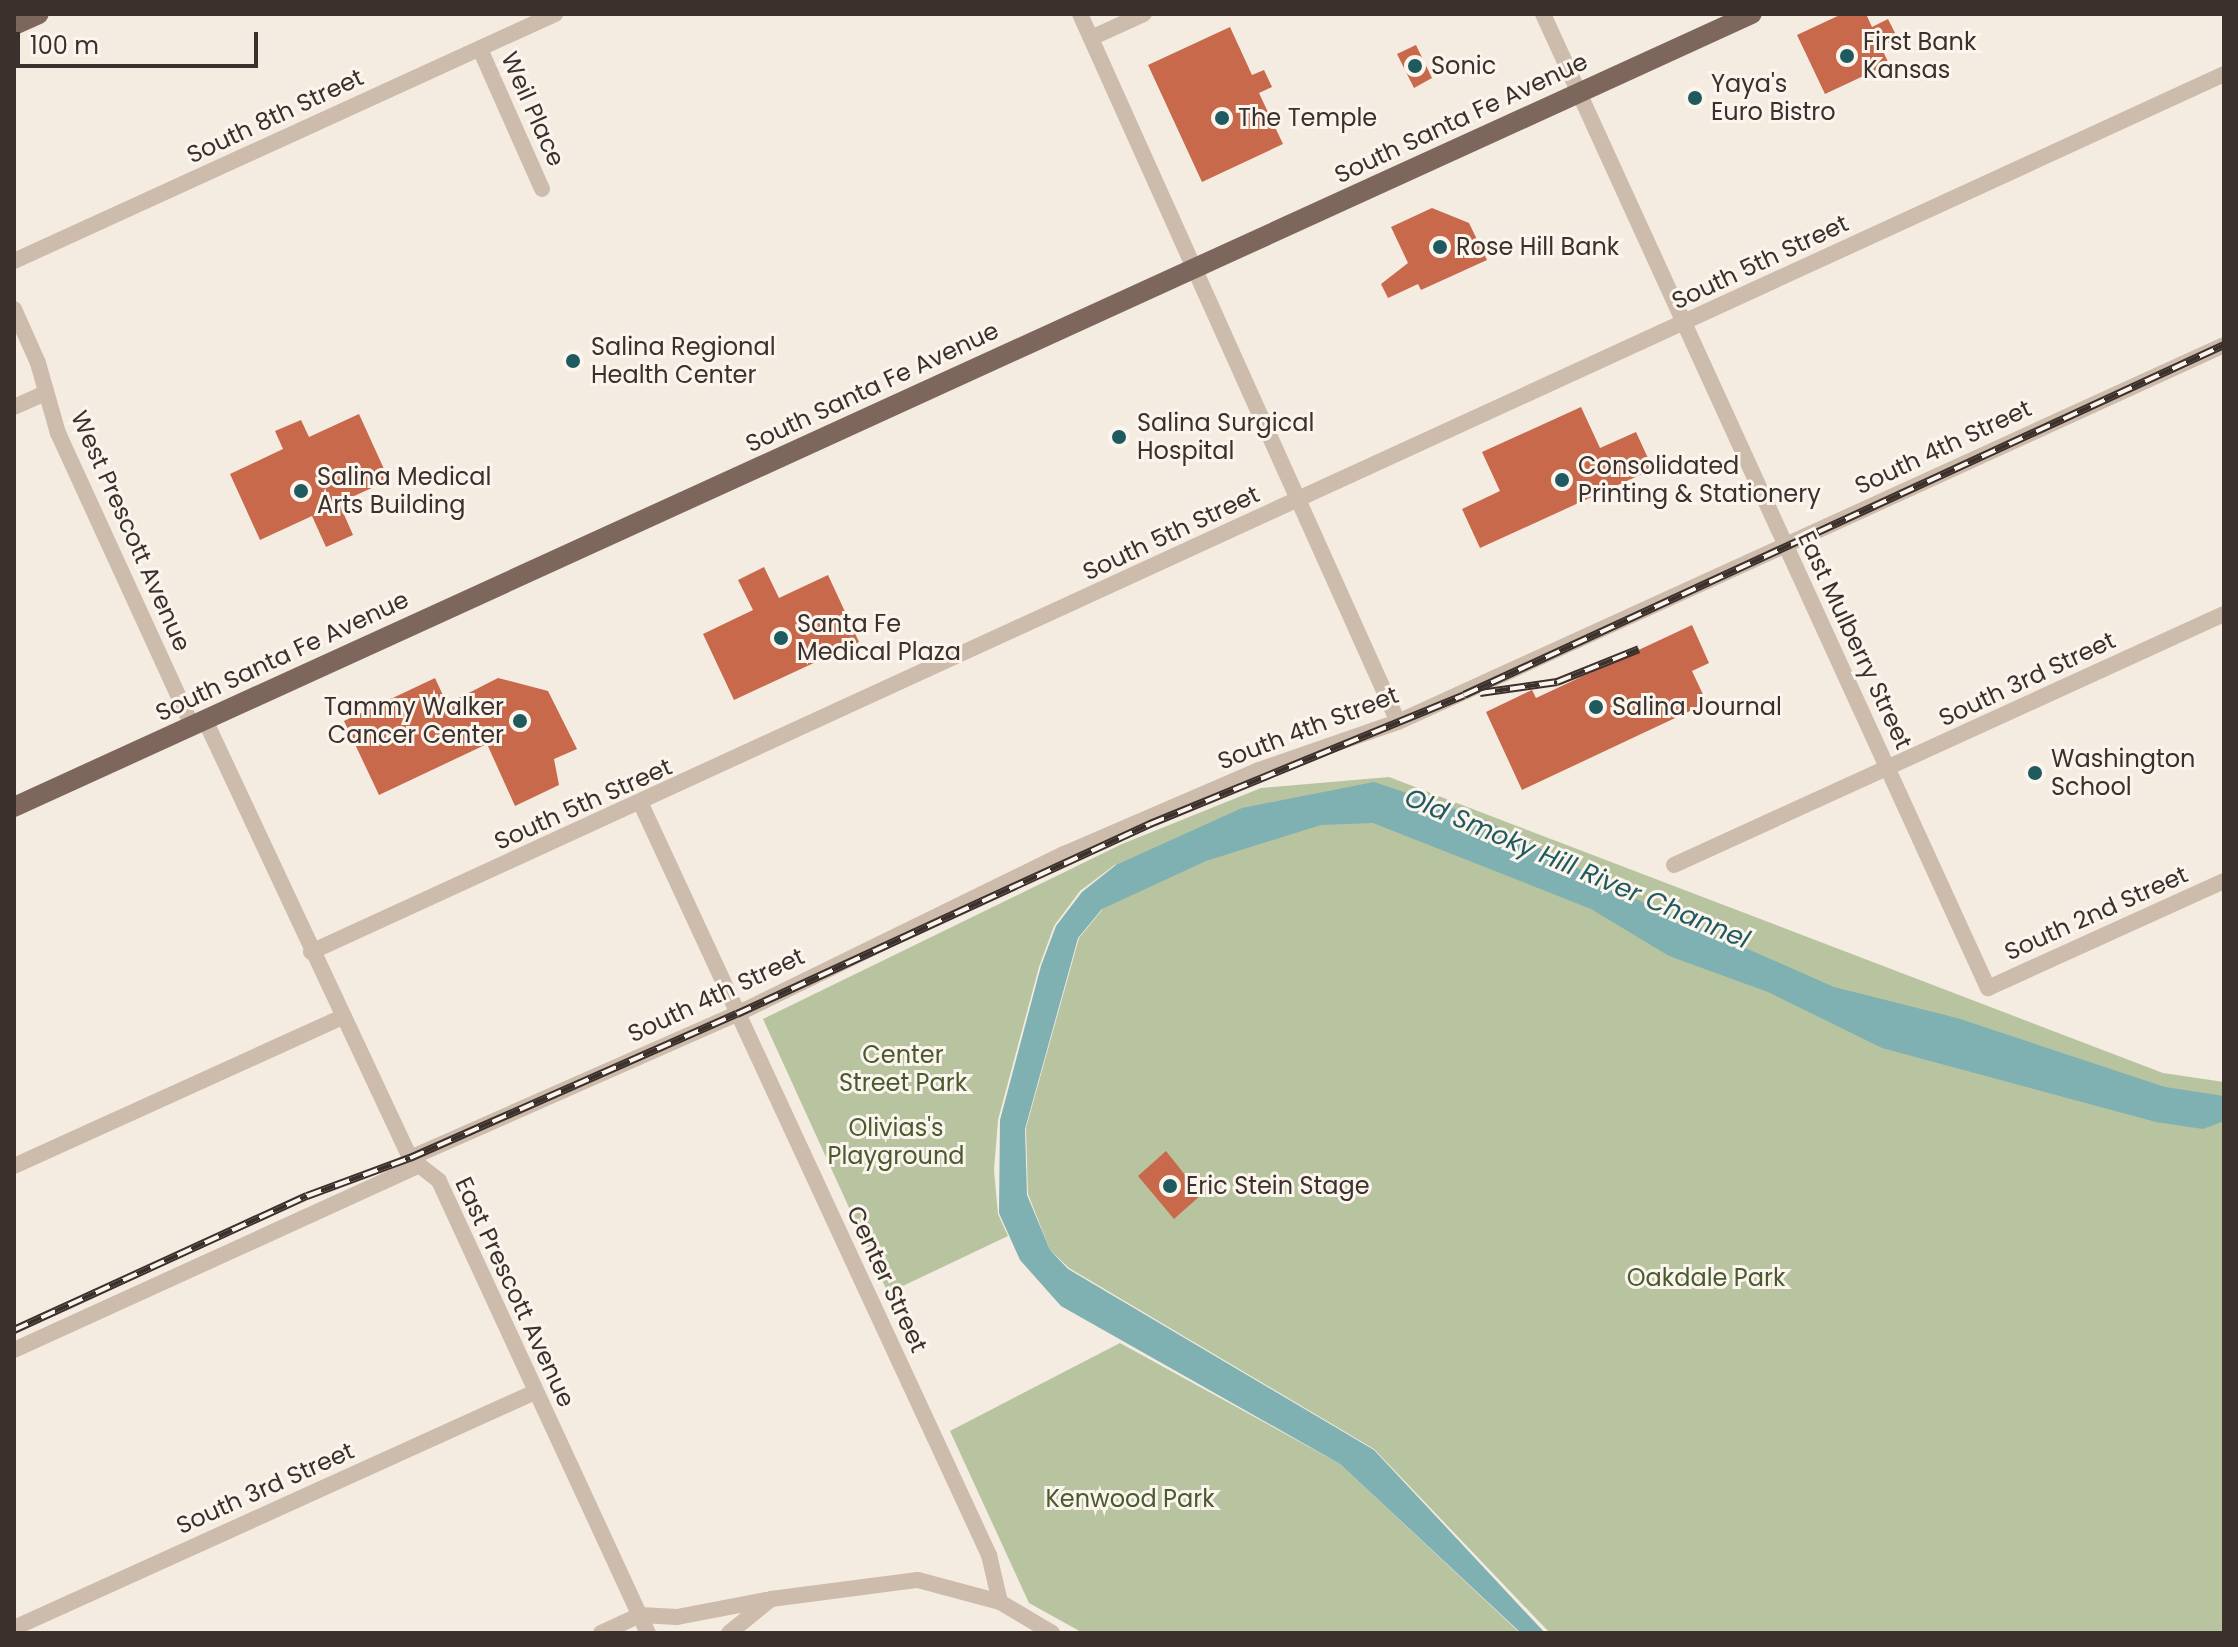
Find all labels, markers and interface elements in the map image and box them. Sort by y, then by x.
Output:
scale bar [20,16,262,66]
place label: First Bank Kansas [1863,28,1976,84]
text: 100 m [30,29,99,62]
street label: Weil Place [495,47,571,171]
street label: South Santa Fe Avenue [1330,47,1592,189]
marker: First Bank Kansas [1838,47,1856,65]
place label: Sonic [1431,52,1496,80]
marker: Sonic [1406,57,1424,75]
street label: South 8th Street [182,63,368,169]
place label: Yaya's Euro Bistro [1711,70,1836,126]
marker: Yaya's Euro Bistro [1686,89,1704,107]
place label: The Temple [1238,104,1377,132]
marker: The Temple [1213,109,1231,127]
street label: South 5th Street [1667,209,1853,315]
place label: Rose Hill Bank [1456,233,1619,261]
marker: Rose Hill Bank [1431,238,1449,256]
street label: South Santa Fe Avenue [741,316,1003,458]
place label: Salina Regional Health Center [591,333,776,389]
marker: Salina Regional Health Center [562,350,584,372]
street label: South 4th Street [1850,394,2036,500]
street label: West Prescott Avenue [65,406,197,656]
place label: Salina Surgical Hospital [1137,409,1314,465]
marker: Salina Surgical Hospital [1108,426,1130,448]
place label: Consolidated Printing & Stationery [1578,452,1821,508]
place label: Salina Medical Arts Building [317,463,491,519]
marker: Consolidated Printing & Stationery [1553,471,1571,489]
street label: South 5th Street [1078,480,1264,586]
marker: Salina Medical Arts Building [292,482,310,500]
street label: East Mulberry Street [1792,526,1918,754]
street label: South Santa Fe Avenue [151,585,413,727]
place label: Santa Fe Medical Plaza [797,610,961,666]
street label: South 3rd Street [1934,626,2120,732]
marker: Santa Fe Medical Plaza [772,629,790,647]
street label: South 4th Street [1214,680,1402,776]
place label: Tammy Walker Cancer Center [324,693,504,749]
place label: Salina Journal [1612,693,1782,721]
marker: Salina Journal [1587,698,1605,716]
marker: Tammy Walker Cancer Center [511,712,529,730]
place label: Washington School [2051,745,2195,801]
street label: South 5th Street [490,752,676,856]
marker: Washington School [2026,764,2044,782]
water label: Old Smoky Hill River Channel [1400,782,1754,956]
street label: South 2nd Street [2000,860,2192,966]
street label: South 4th Street [623,942,809,1048]
park label: Center Street Park [839,1041,967,1097]
park label: Olivias's Playground [827,1114,965,1170]
street label: East Prescott Avenue [449,1172,581,1412]
place label: Eric Stein Stage [1186,1172,1370,1200]
marker: Eric Stein Stage [1161,1177,1179,1195]
street label: Center Street [841,1201,933,1357]
park label: Oakdale Park [1627,1264,1785,1292]
street label: South 3rd Street [172,1436,358,1540]
park label: Kenwood Park [1045,1485,1215,1513]

